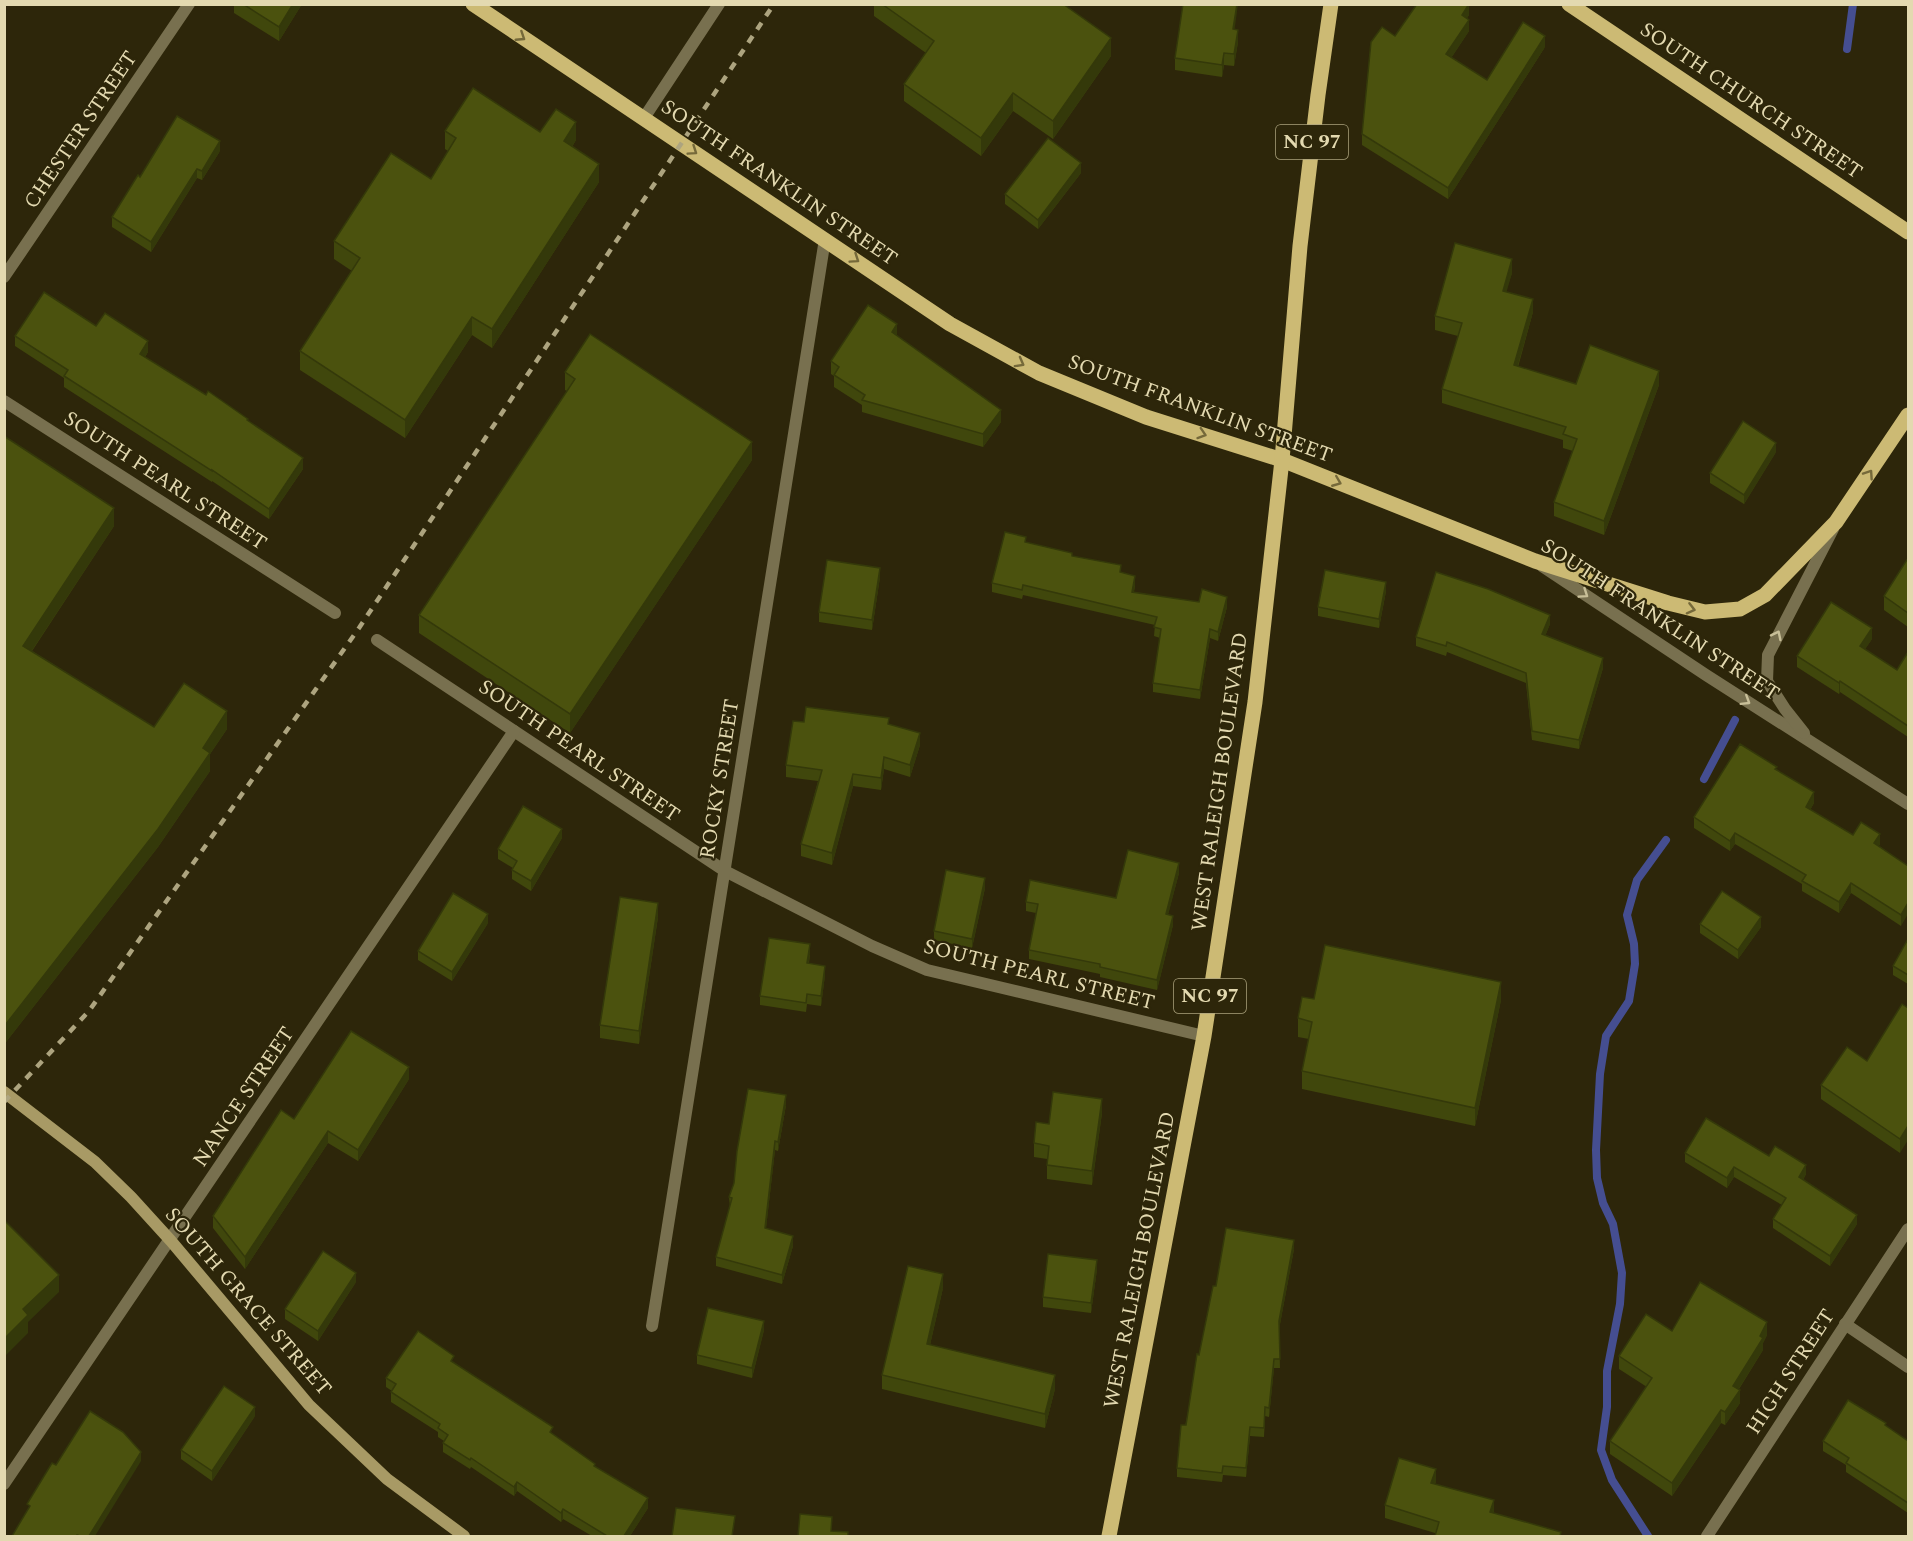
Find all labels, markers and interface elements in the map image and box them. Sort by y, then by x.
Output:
street label: SOUTH CHURCH STREET [1633,14,1869,188]
one-way arrow [515,30,526,41]
street label: CHESTER STREET [16,44,146,216]
street label: SOUTH FRANKLIN STREET [654,92,904,274]
road number: NC 97 [1276,125,1348,159]
one-way arrow [686,144,697,155]
one-way arrow [848,252,859,263]
street label: SOUTH FRANKLIN STREET [1063,346,1337,472]
one-way arrow [1014,356,1024,367]
street label: SOUTH PEARL STREET [57,403,273,559]
one-way arrow [1196,427,1207,440]
one-way arrow [1862,469,1873,480]
one-way arrow [1331,474,1341,487]
street label: SOUTH FRANKLIN STREET [1534,530,1786,710]
one-way arrow [1577,587,1588,598]
one-way arrow [1686,601,1696,614]
street label: WEST RALEIGH BOULEVARD [1183,630,1257,934]
one-way arrow [1769,631,1781,642]
street label: SOUTH PEARL STREET [472,671,686,831]
one-way arrow [1740,693,1751,704]
street label: ROCKY STREET [692,697,748,861]
street label: SOUTH PEARL STREET [920,931,1158,1019]
road number: NC 97 [1174,979,1246,1013]
street label: NANCE STREET [185,1020,303,1174]
street label: WEST RALEIGH BOULEVARD [1096,1109,1184,1411]
street label: SOUTH GRACE STREET [157,1200,339,1404]
street label: HIGH STREET [1738,1303,1844,1441]

